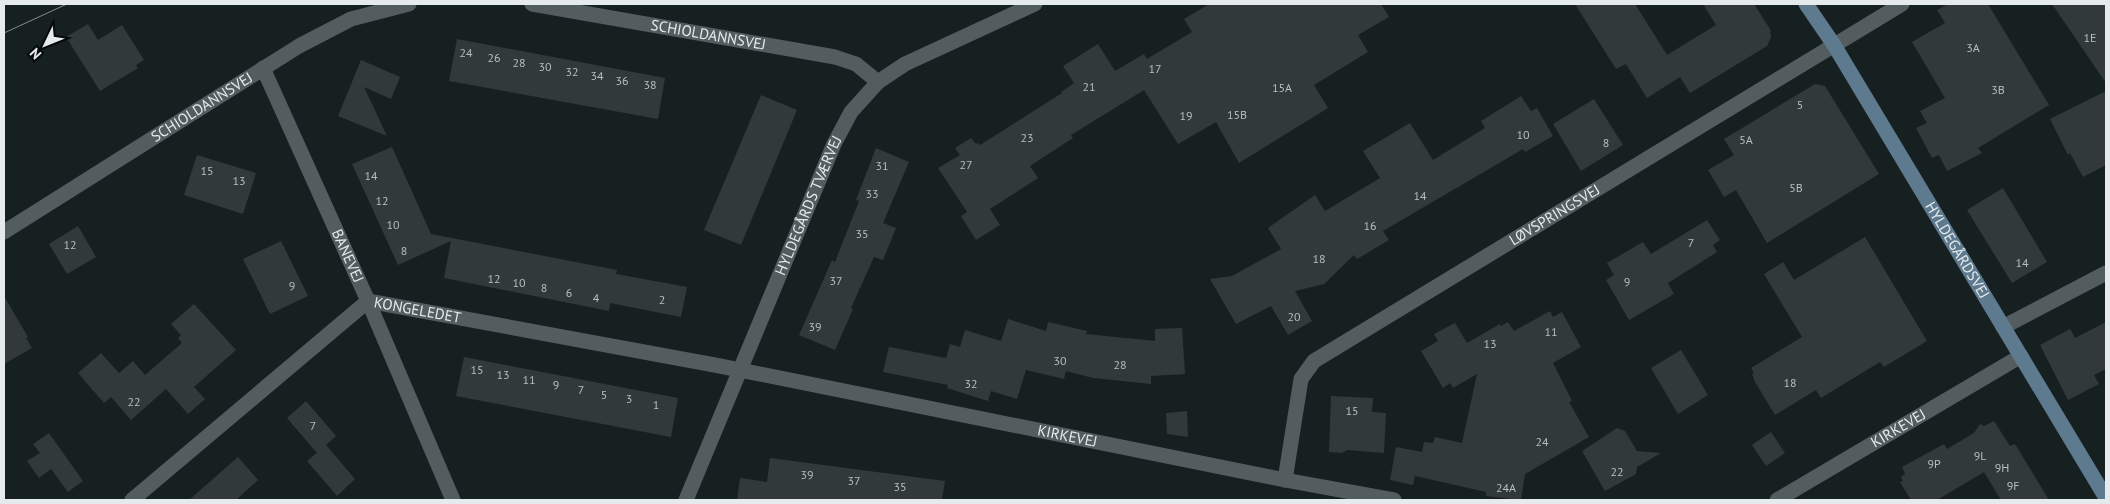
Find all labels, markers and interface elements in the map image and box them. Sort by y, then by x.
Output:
street label: SCHIOLDANNSVEJ [649,15,767,54]
north arrow [20,20,70,70]
house number: 1E [2084,30,2096,45]
house number: 3A [1966,40,1980,55]
text: N [26,44,45,63]
house number: 24 [459,45,473,60]
house number: 26 [487,50,501,65]
house number: 28 [512,55,526,70]
house number: 30 [538,59,552,74]
house number: 17 [1148,61,1162,76]
house number: 32 [565,64,579,79]
street label: SCHIOLDANNSVEJ [147,68,256,146]
house number: 34 [590,68,604,83]
house number: 36 [615,73,629,88]
house number: 38 [643,77,657,92]
house number: 21 [1082,79,1096,94]
house number: 15A [1272,80,1292,95]
house number: 3B [1991,82,2005,97]
house number: 5 [1797,97,1803,112]
house number: 15B [1227,107,1247,122]
house number: 19 [1179,108,1193,123]
house number: 10 [1516,127,1530,142]
house number: 23 [1020,130,1034,145]
street label: HYLDEGÅRDS TVÆRVEJ [771,132,846,278]
house number: 5A [1739,132,1753,147]
house number: 8 [1603,135,1609,150]
house number: 27 [959,157,973,172]
house number: 31 [875,158,889,173]
house number: 15 [200,163,214,178]
house number: 14 [364,168,378,183]
house number: 13 [232,173,246,188]
street label: LØVSPRINGSVEJ [1505,180,1603,249]
house number: 5B [1789,180,1803,195]
house number: 33 [865,186,879,201]
house number: 14 [1413,188,1427,203]
house number: 12 [375,193,389,208]
street label: HYLDEGÅRDSVEJ [1921,198,1994,302]
house number: 10 [386,217,400,232]
house number: 16 [1363,218,1377,233]
street label: BANEVEJ [328,226,368,285]
house number: 35 [855,226,869,241]
house number: 7 [1688,235,1694,250]
house number: 12 [63,237,77,252]
house number: 8 [401,243,407,258]
house number: 18 [1312,251,1326,266]
house number: 14 [2015,255,2029,270]
house number: 12 [487,271,501,286]
house number: 37 [829,273,843,288]
house number: 9 [1624,274,1630,289]
house number: 10 [512,275,526,290]
house number: 9 [289,278,295,293]
house number: 8 [541,280,547,295]
house number: 6 [566,285,572,300]
house number: 4 [593,290,600,305]
street label: KONGELEDET [373,292,463,327]
house number: 2 [659,292,665,307]
house number: 20 [1287,309,1301,324]
house number: 39 [808,319,822,334]
house number: 11 [1544,324,1558,339]
house number: 13 [1483,336,1497,351]
house number: 30 [1053,353,1067,368]
house number: 28 [1113,357,1127,372]
house number: 15 [470,362,484,377]
house number: 13 [496,367,510,382]
house number: 11 [522,372,536,387]
house number: 18 [1783,375,1797,390]
house number: 32 [964,376,978,391]
house number: 9 [553,377,559,392]
house number: 7 [578,382,584,397]
house number: 5 [601,387,607,402]
house number: 3 [626,391,632,406]
house number: 22 [127,394,141,409]
house number: 1 [653,397,659,412]
house number: 15 [1345,403,1359,418]
street label: KIRKEVEJ [1867,404,1929,451]
house number: 7 [310,418,316,433]
street label: KIRKEVEJ [1036,420,1099,451]
house number: 24 [1535,434,1549,449]
house number: 9L [1974,448,1986,463]
house number: 9P [1927,456,1941,471]
house number: 9H [1995,460,2009,475]
house number: 22 [1610,464,1624,479]
house number: 39 [800,467,814,482]
house number: 37 [847,473,861,488]
house number: 9F [2007,478,2019,493]
house number: 35 [893,479,907,494]
house number: 24A [1496,480,1516,495]

